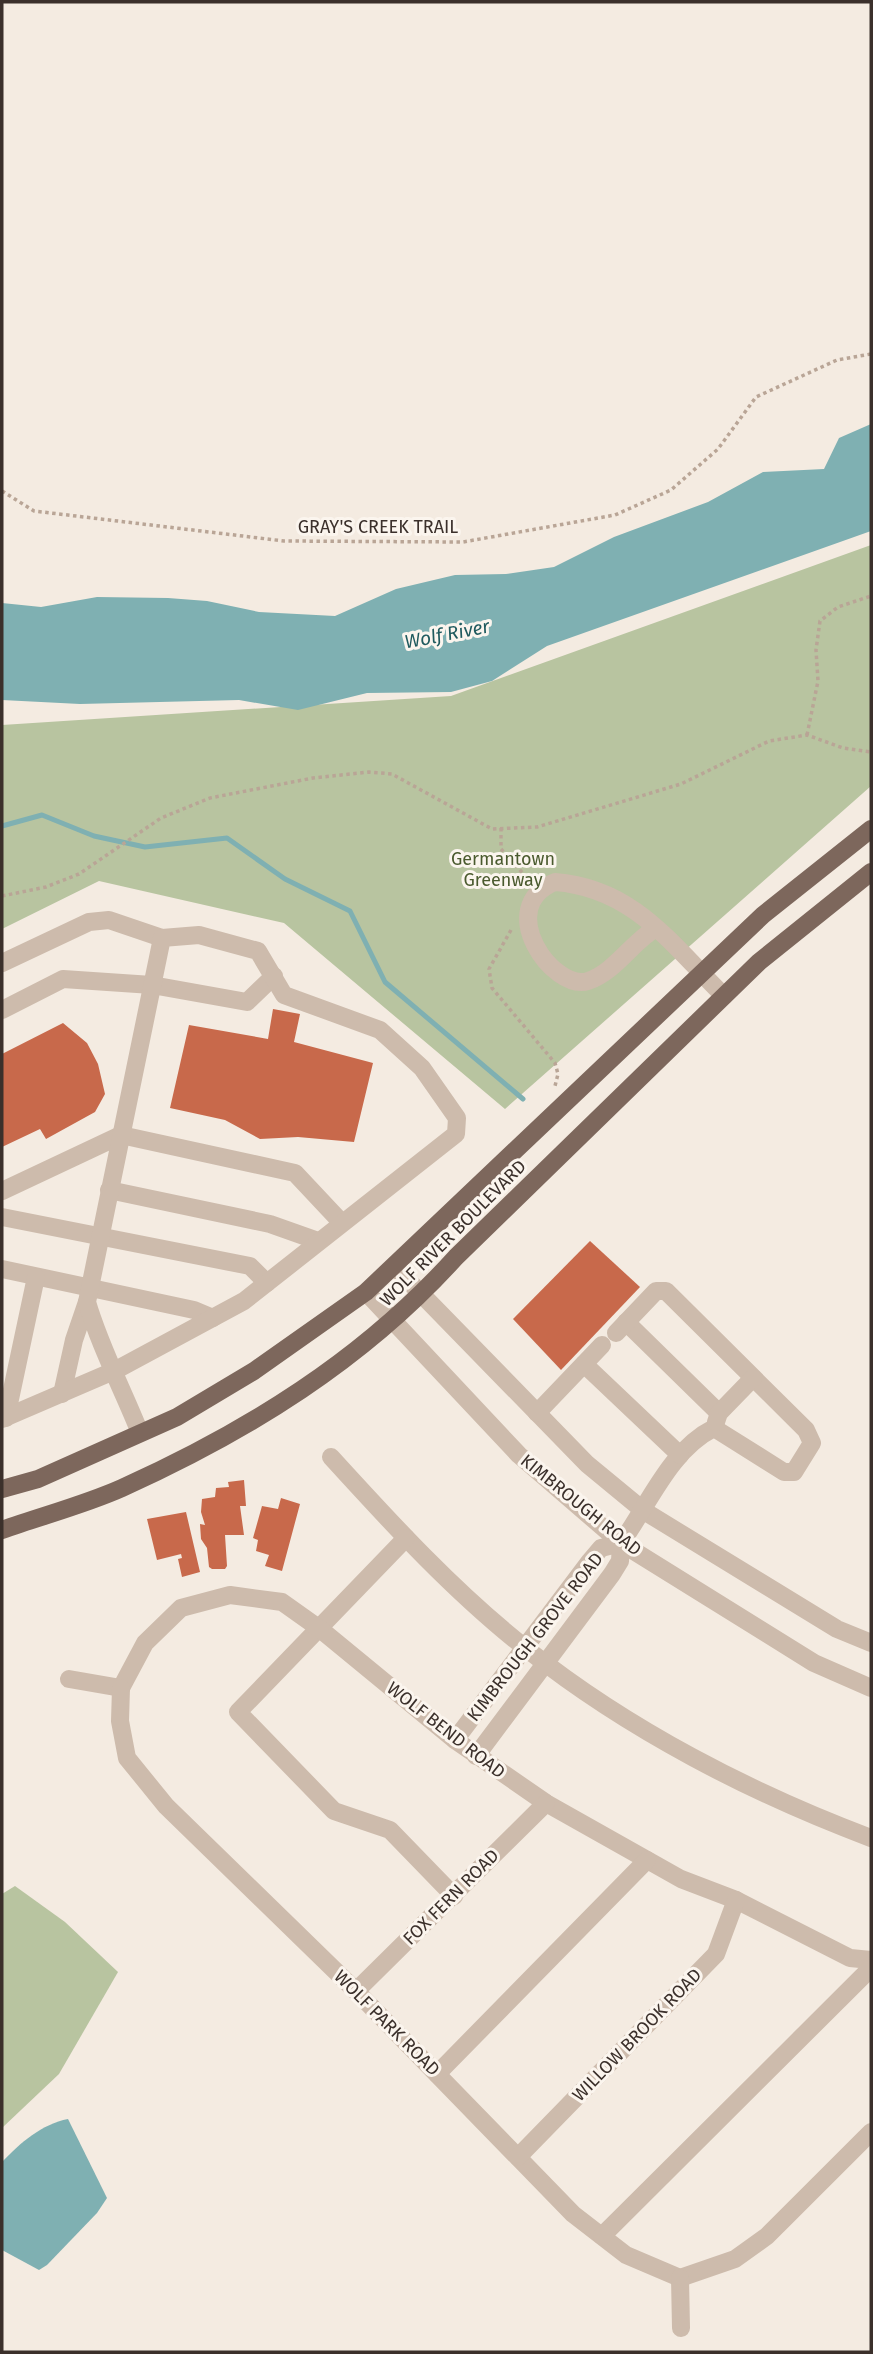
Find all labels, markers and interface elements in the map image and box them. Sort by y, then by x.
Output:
street label: GRAY'S CREEK TRAIL [298,516,458,538]
water label: Wolf River [403,614,492,653]
park label: Germantown Greenway [451,848,555,891]
street label: WOLF RIVER BOULEVARD [375,1155,531,1311]
street label: KIMBROUGH ROAD [516,1449,646,1561]
street label: KIMBROUGH GROVE ROAD [462,1548,608,1726]
street label: WOLF BEND ROAD [382,1677,510,1783]
street label: FOX FERN ROAD [398,1844,504,1950]
street label: WILLOW BROOK ROAD [568,1964,706,2106]
street label: WOLF PARK ROAD [329,1965,445,2081]

